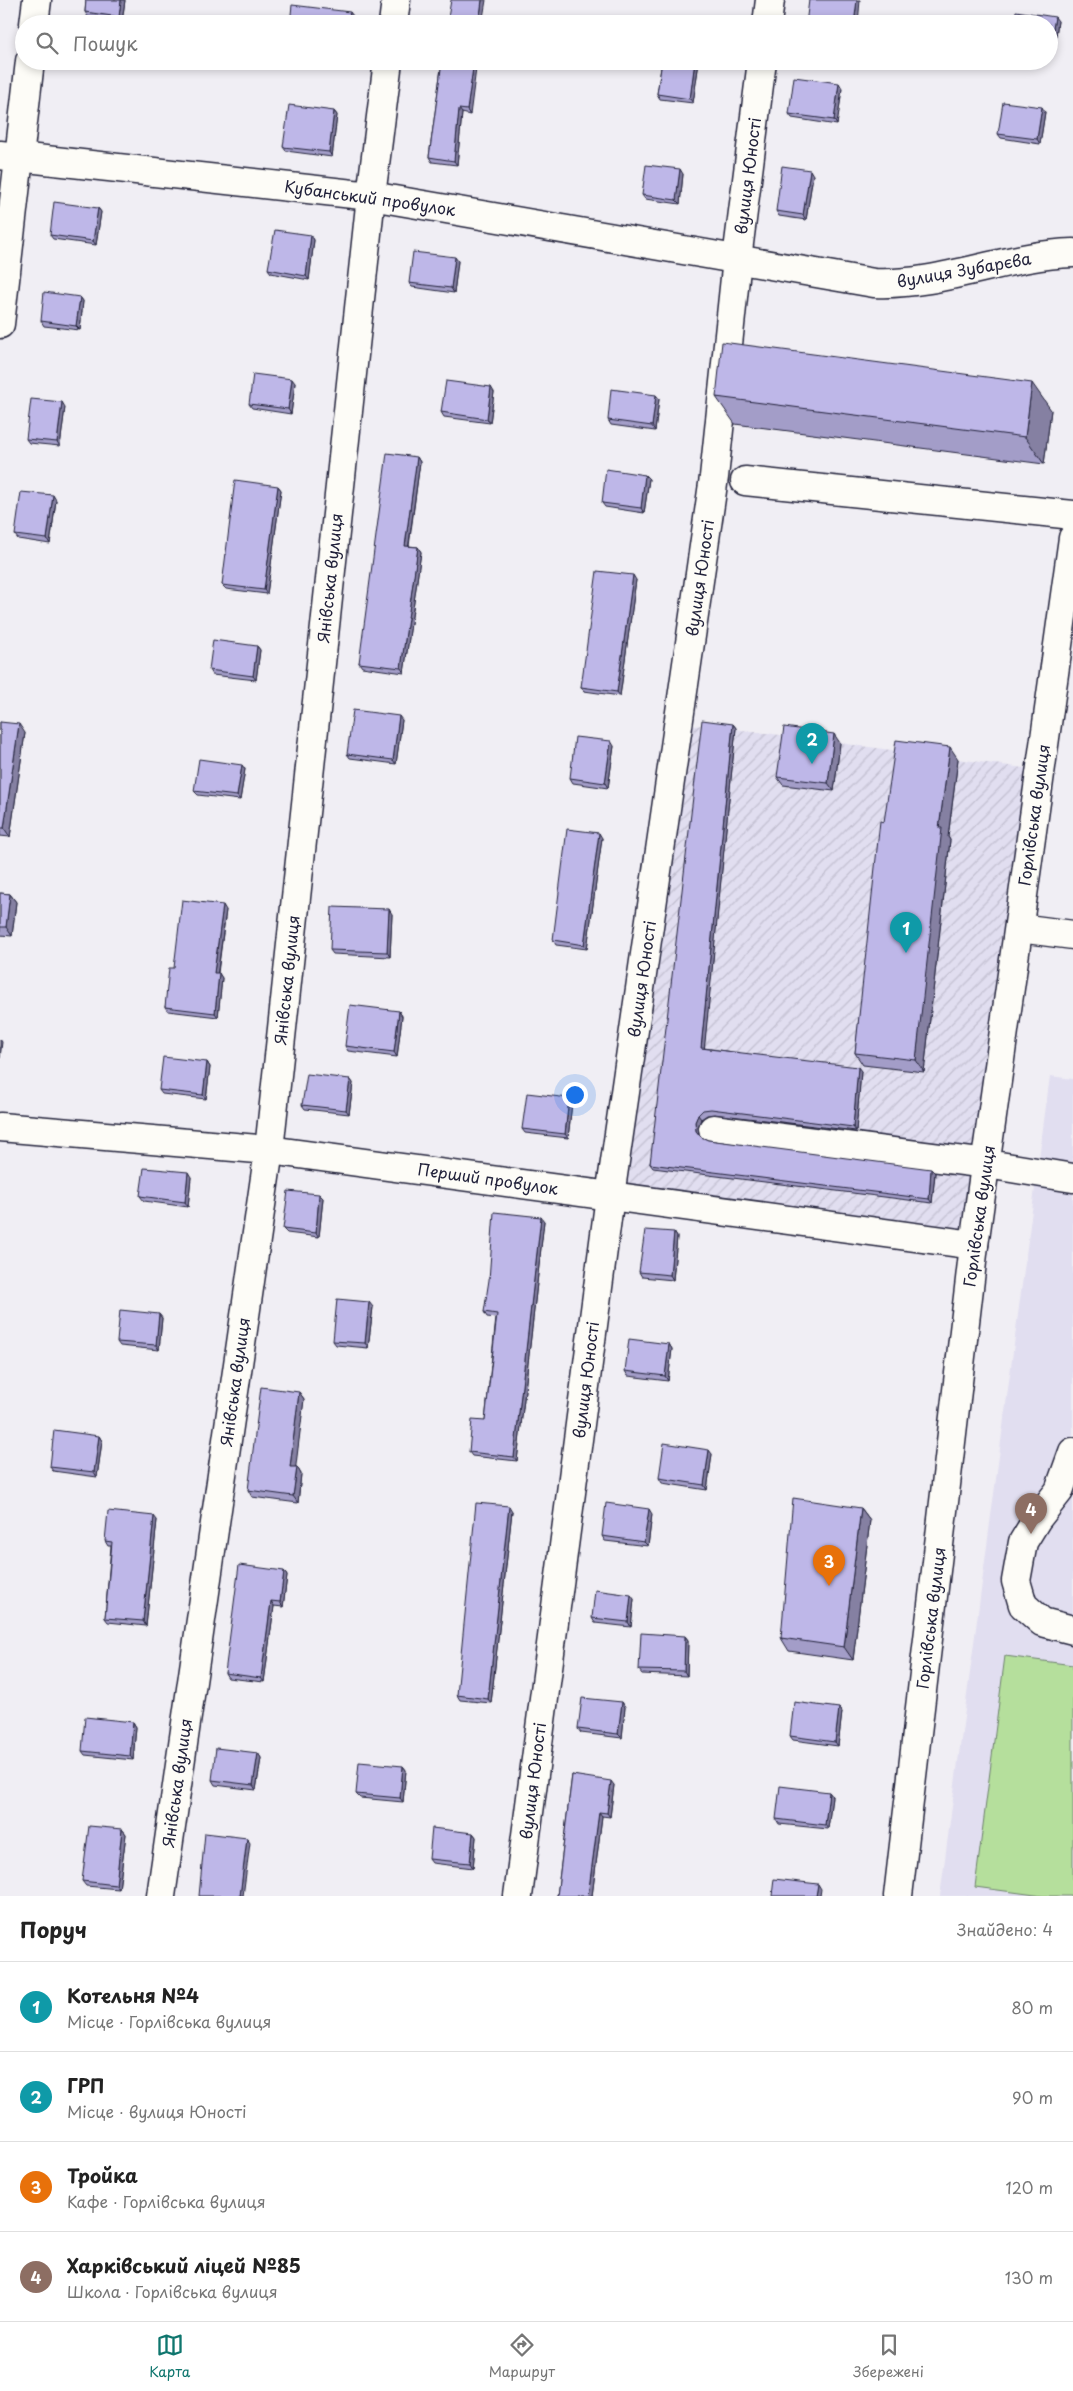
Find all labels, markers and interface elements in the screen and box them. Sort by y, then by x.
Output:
search box [15,15,1058,70]
icon: search [33,29,61,57]
text: Пошук [73,29,138,57]
street label: вулиця Юності [728,116,766,236]
street label: Кубанський провулок [283,173,458,221]
street label: вулиця Зубарєва [895,245,1033,293]
street label: Янівська вулиця [310,512,348,644]
street label: вулиця Юності [679,518,719,638]
pin: 2 [796,723,828,764]
street label: Горлівська вулиця [1011,742,1055,887]
pin: 1 [890,912,922,953]
street label: Янівська вулиця [267,914,305,1046]
street label: вулиця Юності [621,919,661,1039]
your location [562,1082,588,1108]
street label: Горлівська вулиця [956,1143,1000,1288]
street label: Перший провулок [416,1156,560,1200]
street label: Янівська вулиця [213,1316,255,1448]
street label: вулиця Юності [566,1320,604,1440]
pin: 4 [1015,1493,1047,1534]
pin: 3 [813,1545,845,1586]
street label: Горлівська вулиця [909,1546,951,1690]
street label: Янівська вулиця [155,1717,197,1849]
street label: вулиця Юності [513,1721,551,1841]
text: Поруч [20,1913,87,1945]
text: Знайдено: 4 [957,1917,1053,1941]
text: Котельня №4 [67,1981,199,2009]
text: 1 [32,1995,40,2019]
text: 80 m [1011,1995,1053,2019]
text: Місце · Горлівська вулиця [67,2009,271,2033]
text: ГРП [67,2071,104,2099]
text: 2 [30,2085,42,2109]
text: 90 m [1012,2085,1053,2109]
text: Місце · вулиця Юності [67,2099,246,2123]
text: Тройка [67,2161,138,2189]
text: 3 [31,2175,41,2199]
text: 120 m [1006,2175,1053,2199]
text: Кафе · Горлівська вулиця [67,2189,266,2213]
text: Харківський ліцей №85 [67,2251,301,2279]
text: 4 [31,2265,41,2289]
text: 130 m [1005,2265,1053,2289]
text: Школа · Горлівська вулиця [67,2279,278,2303]
tab: Карта [149,2331,190,2382]
tab: Маршрут [489,2331,555,2382]
tab: Збережені [853,2331,924,2382]

